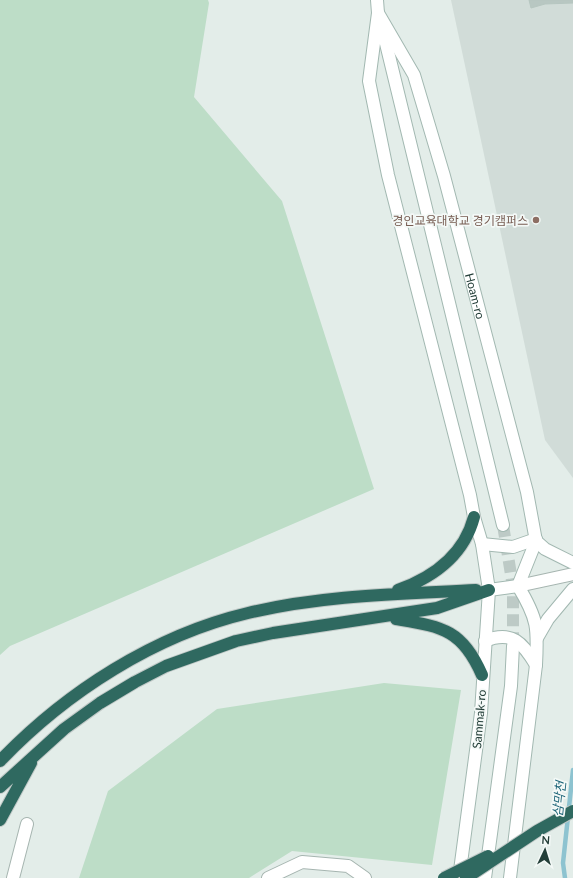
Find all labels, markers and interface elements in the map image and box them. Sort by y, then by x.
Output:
place label: 경인교육대학교 경기캠퍼스 [392,213,528,228]
marker: 경인교육대학교 경기캠퍼스 [531,215,541,225]
street label: Hoam-ro [462,271,489,321]
street label: Sammak-ro [469,689,489,749]
water label: 삼막천 [549,779,569,818]
north arrow [525,830,565,870]
text: N [541,833,550,846]

